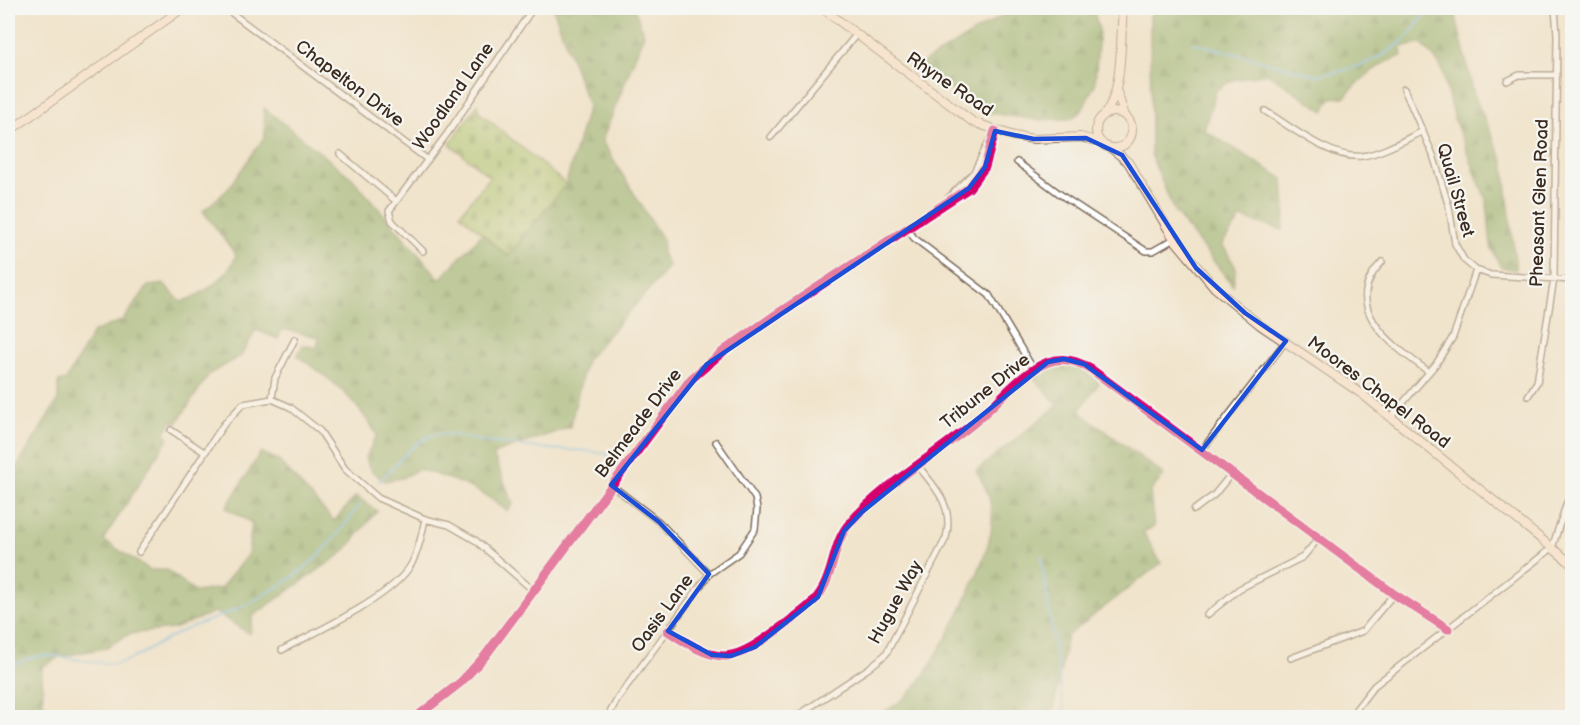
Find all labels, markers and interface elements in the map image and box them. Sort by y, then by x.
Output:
street label: Chapelton Drive [291,36,408,131]
street label: Woodland Lane [409,38,498,154]
street label: Rhyne Road [902,48,997,121]
street label: Pheasant Glen Road [1526,119,1553,288]
street label: Quail Street [1432,141,1479,240]
street label: Moores Chapel Road [1303,332,1454,453]
street label: Tribune Drive [936,349,1034,434]
street label: Belmeade Drive [591,364,686,482]
street label: Hugue Way [864,556,927,648]
street label: Oasis Lane [627,570,698,656]

